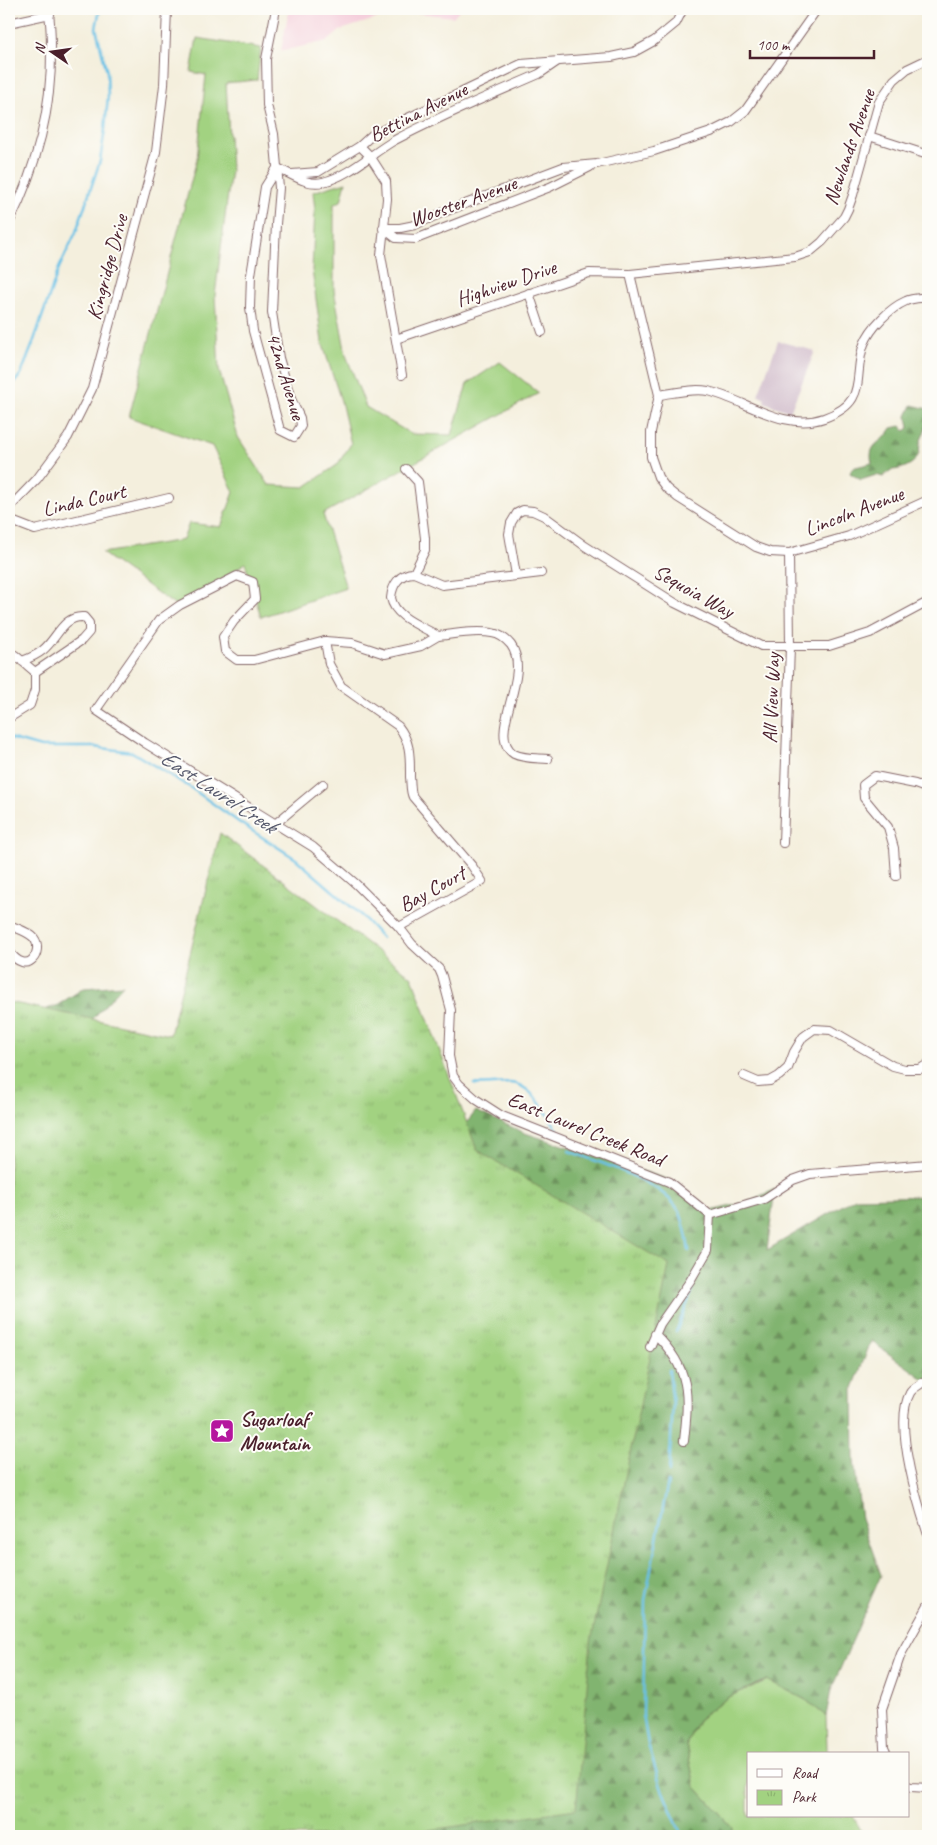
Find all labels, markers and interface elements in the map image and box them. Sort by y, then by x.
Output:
north arrow [28,28,78,78]
scale bar [750,28,873,60]
text: 100 m [757,36,791,55]
text: N [31,41,50,55]
street label: Bettina Avenue [364,76,473,148]
street label: Newlands Avenue [817,85,881,208]
street label: Wooster Avenue [406,169,521,232]
street label: Kingridge Drive [80,210,134,323]
street label: Highview Drive [453,253,561,312]
street label: 42nd Avenue [260,329,312,424]
street label: Linda Court [40,477,130,522]
street label: Lincoln Avenue [801,480,908,542]
street label: Sequoia Way [649,558,740,625]
street label: All View Way [756,650,786,744]
water label: East Laurel Creek [155,744,285,842]
street label: Bay Court [394,859,472,918]
street label: East Laurel Creek Road [504,1086,671,1174]
place label: Sugarloaf Mountain [240,1406,313,1456]
place icon: Sugarloaf Mountain [209,1418,235,1444]
legend [747,1752,910,1818]
text: Road [792,1764,819,1783]
text: Park [792,1788,817,1807]

